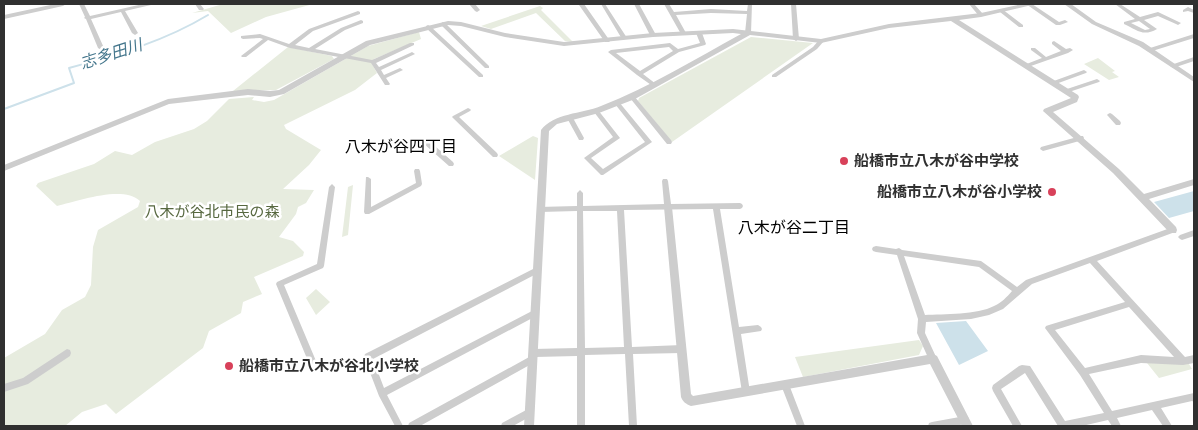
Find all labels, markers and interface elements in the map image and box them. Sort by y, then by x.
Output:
water label: 志多田川 [77,33,147,75]
district label: 八木が谷四丁目 [345,135,457,158]
place label: 船橋市立八木が谷中学校 [854,150,1019,172]
marker: 船橋市立八木が谷中学校 [838,155,850,167]
place label: 船橋市立八木が谷小学校 [877,181,1042,203]
marker: 船橋市立八木が谷小学校 [1046,186,1058,198]
park label: 八木が谷北市民の森 [144,201,280,223]
district label: 八木が谷二丁目 [738,216,850,239]
place label: 船橋市立八木が谷北小学校 [239,355,419,377]
marker: 船橋市立八木が谷北小学校 [223,360,235,372]

